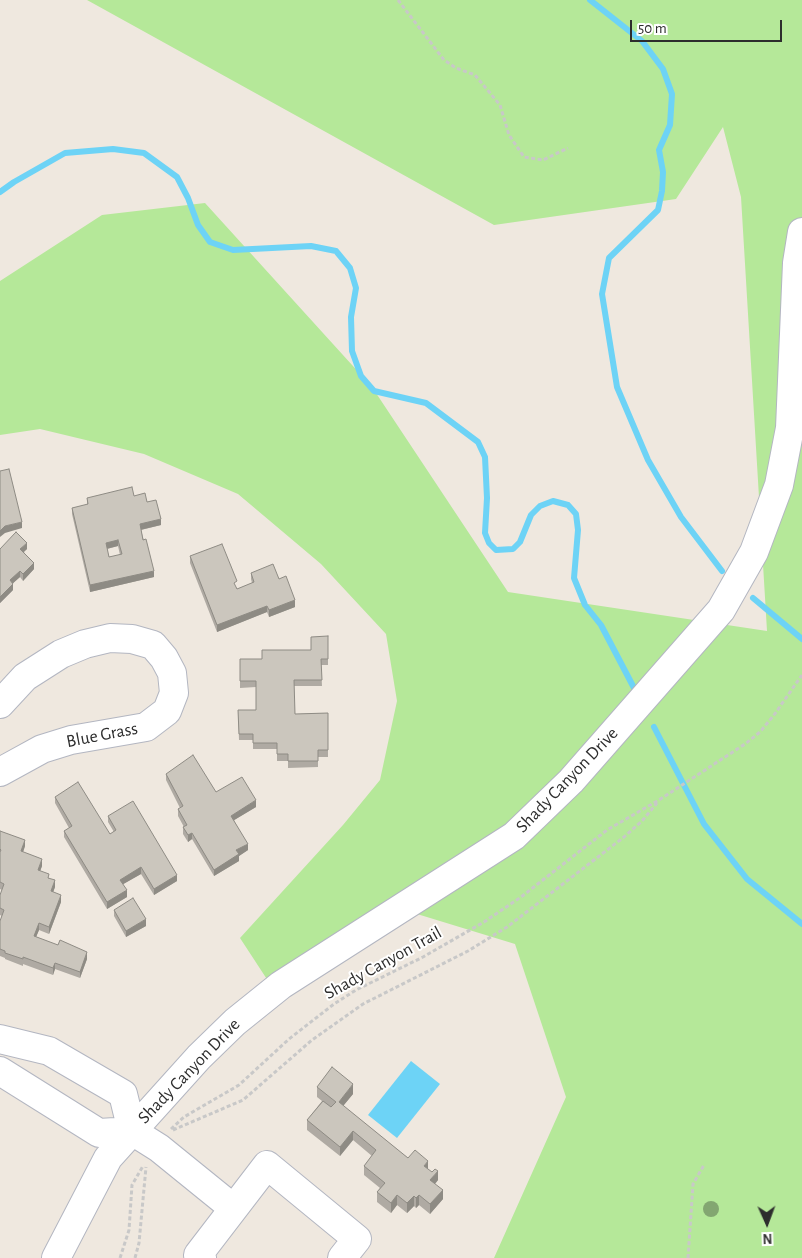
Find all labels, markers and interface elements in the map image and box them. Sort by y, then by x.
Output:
scale bar [632,10,784,42]
text: 50 m [638,21,667,36]
street label: Blue Grass [64,718,140,752]
street label: Shady Canyon Drive [511,723,623,837]
street label: Shady Canyon Trail [320,922,446,1004]
street label: Shady Canyon Drive [133,1014,245,1128]
north arrow [742,1198,792,1248]
text: N [762,1231,773,1245]

